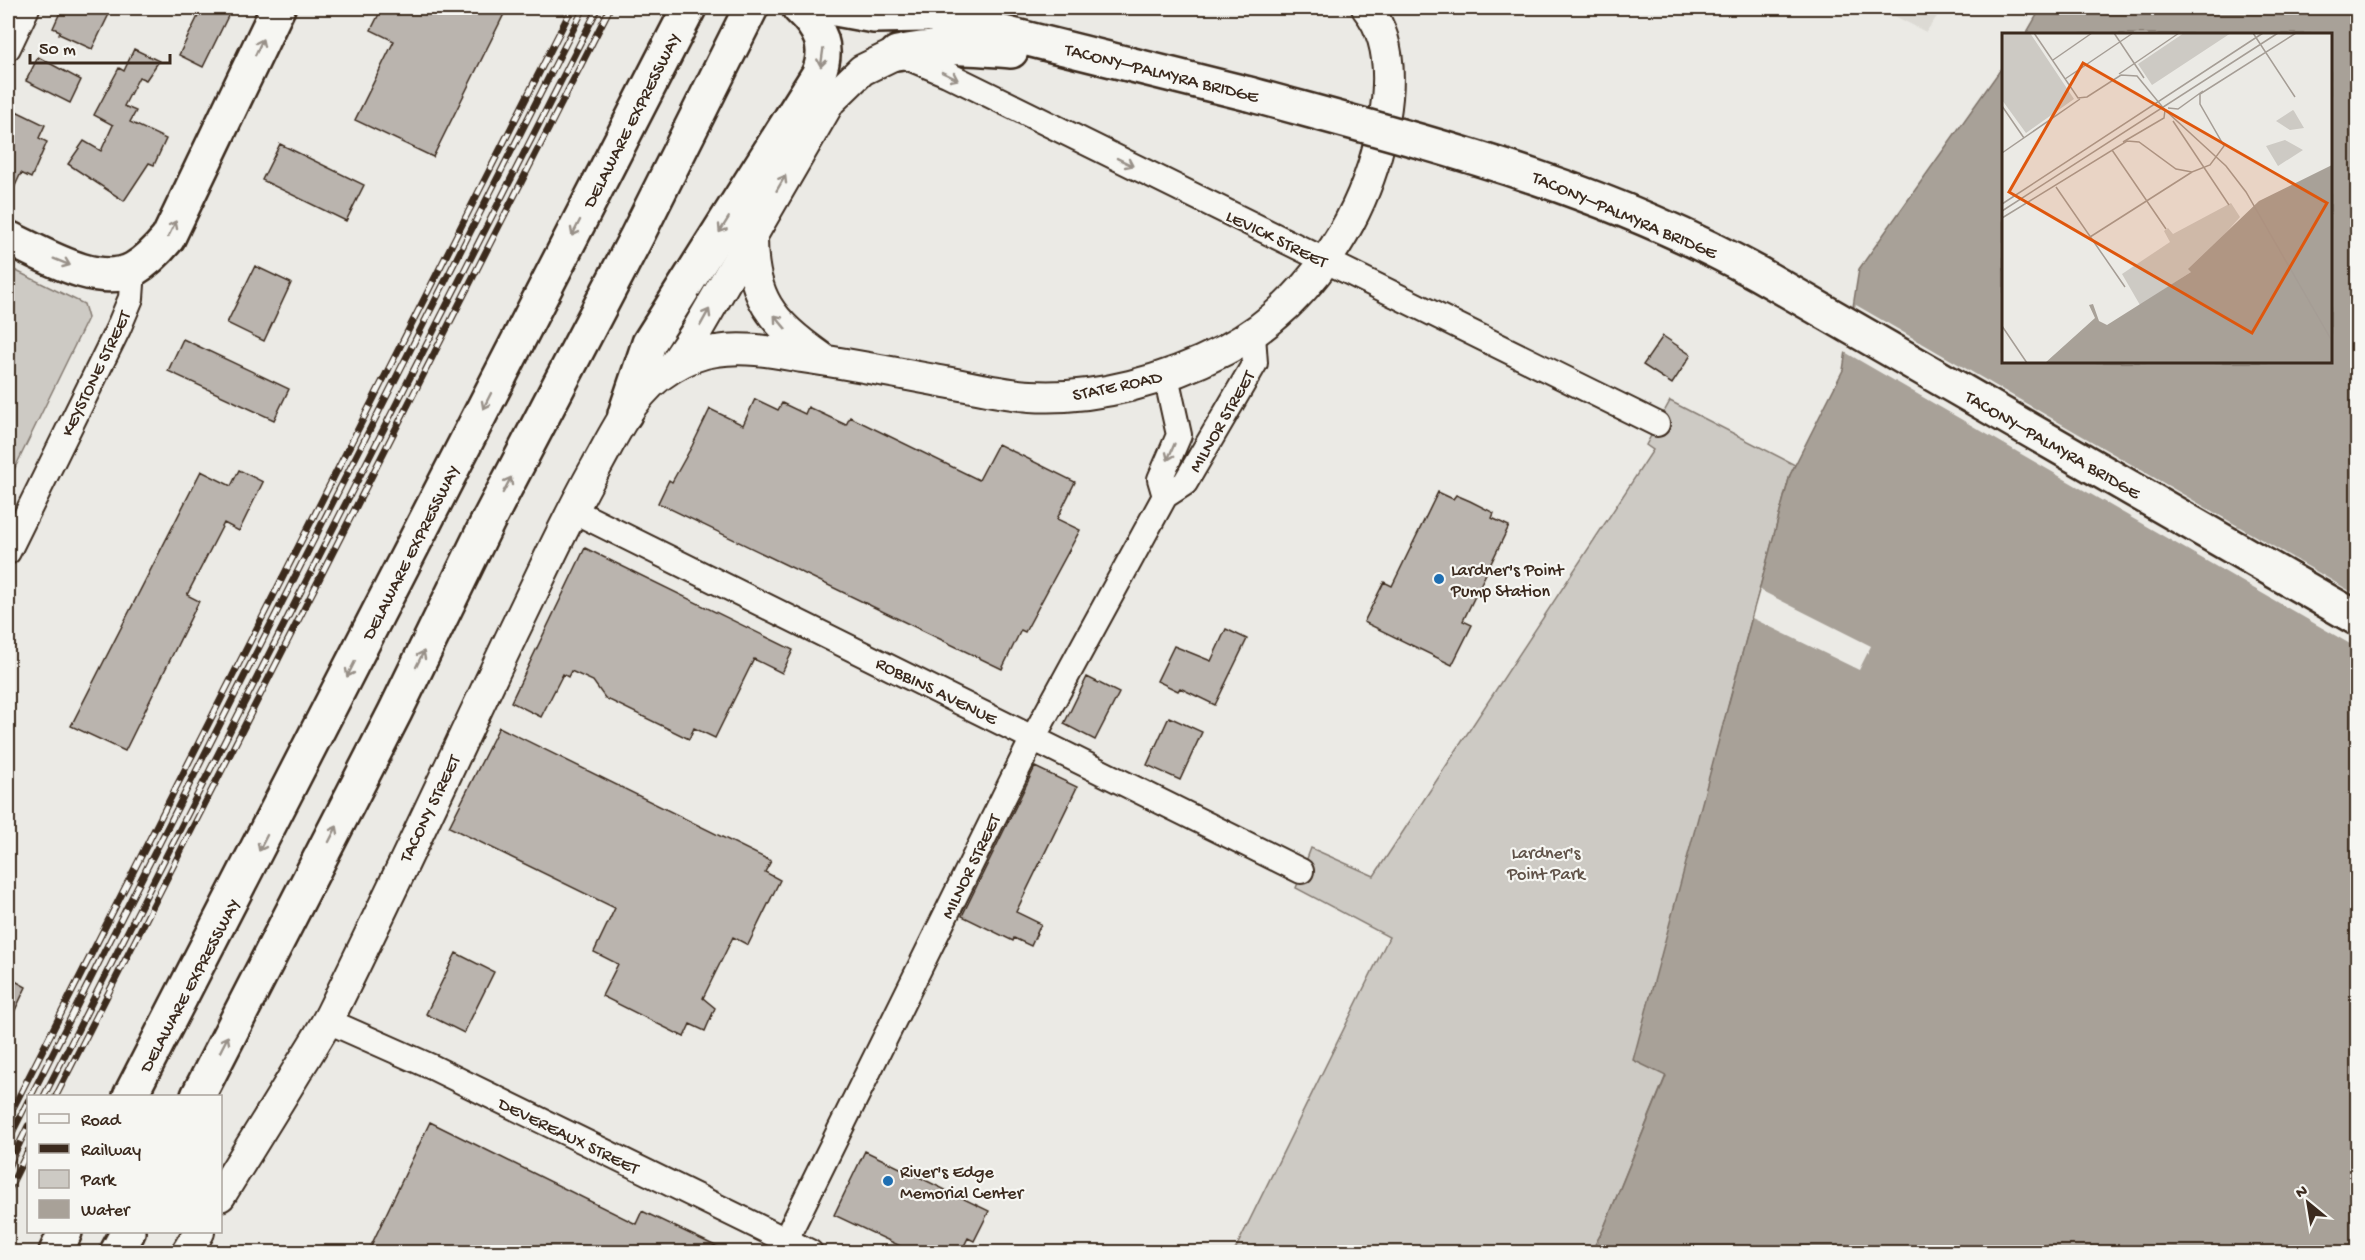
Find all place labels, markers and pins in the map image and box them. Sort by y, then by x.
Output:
place label: Lardner's Point Pump Station [1450,561,1565,603]
marker: Lardner's Point Pump Station [1432,572,1446,586]
place label: River's Edge Memorial Center [900,1163,1025,1205]
marker: River's Edge Memorial Center [881,1174,895,1188]

